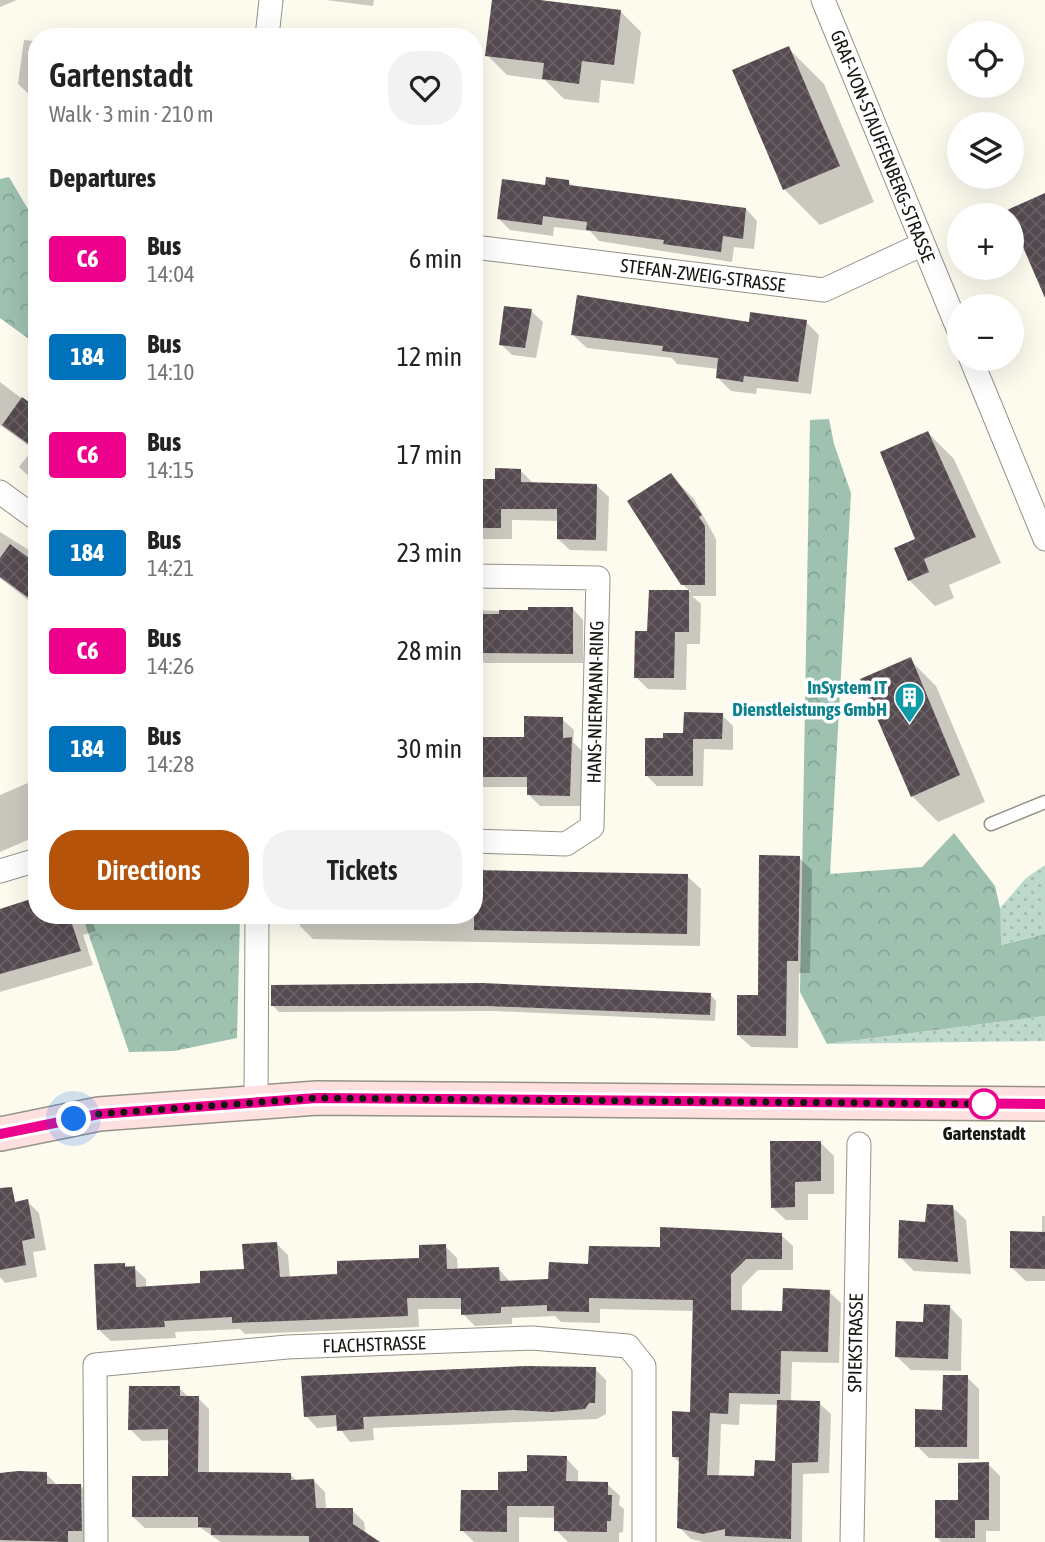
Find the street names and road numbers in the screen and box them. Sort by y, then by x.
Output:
street label: GRAF-VON-STAUFFENBERG-STRASSE [826,27,940,265]
street label: STEFAN-ZWEIG-STRASSE [619,254,787,296]
street label: HANS-NIERMANN-RING [583,620,607,784]
street label: SPIEKSTRASSE [843,1293,867,1393]
street label: FLACHSTRASSE [322,1331,426,1357]

